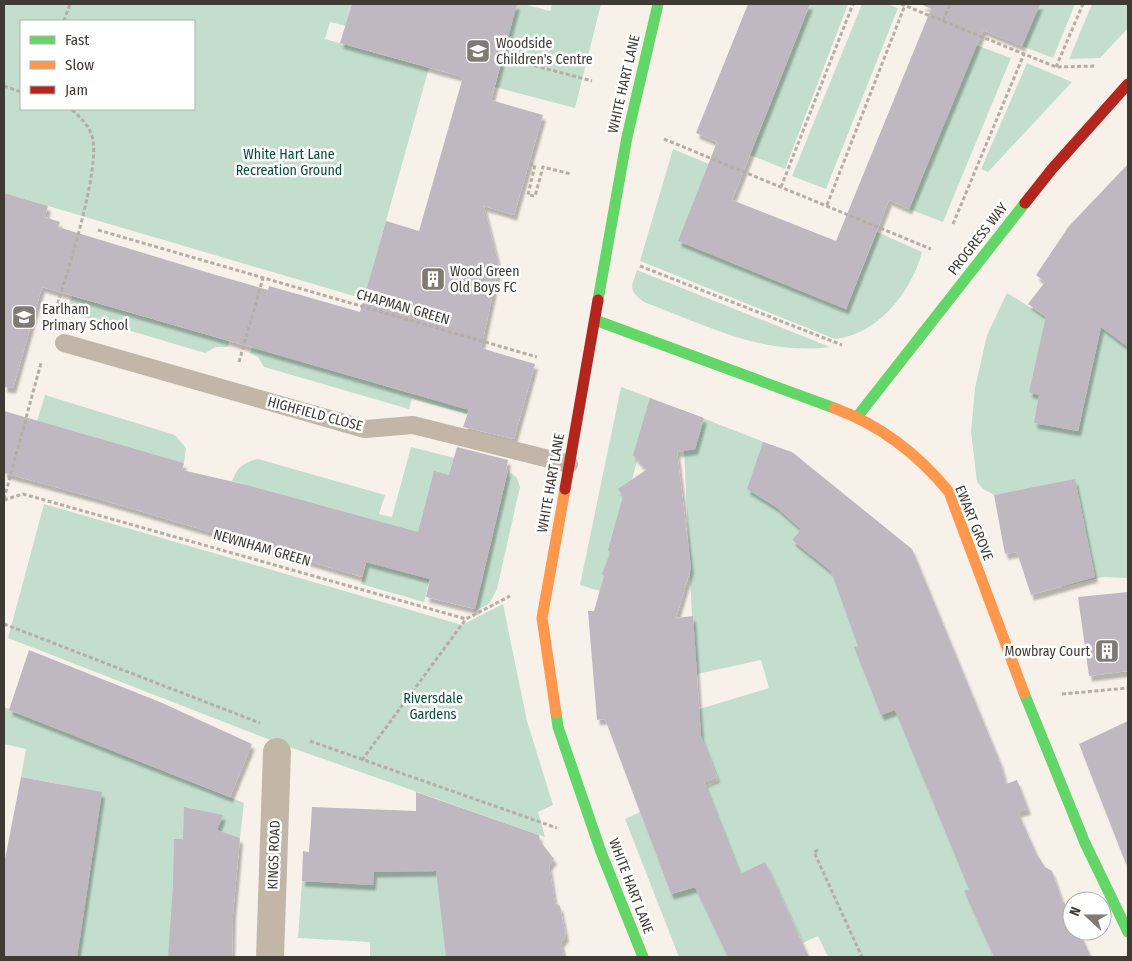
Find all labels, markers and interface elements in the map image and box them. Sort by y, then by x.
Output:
legend [20,20,195,110]
text: Fast [65,31,89,49]
street label: WHITE HART LANE [604,33,644,135]
place label: Woodside Children's Centre [496,35,593,68]
school or university icon: Woodside Children's Centre [465,38,491,64]
text: Slow [65,56,94,74]
text: Jam [65,81,88,99]
park label: White Hart Lane Recreation Ground [236,146,342,179]
street label: PROGRESS WAY [945,200,1011,278]
place label: Wood Green Old Boys FC [450,263,520,296]
building icon: Wood Green Old Boys FC [420,266,446,292]
street label: CHAPMAN GREEN [354,286,452,328]
place label: Earlham Primary School [42,301,129,334]
school or university icon: Earlham Primary School [11,304,37,330]
street label: HIGHFIELD CLOSE [266,393,365,435]
street label: WHITE HART LANE [534,432,568,534]
street label: EWART GROVE [951,483,997,563]
street label: NEWNHAM GREEN [211,526,313,570]
building icon: Mowbray Court [1094,638,1120,664]
place label: Mowbray Court [1004,643,1090,660]
park label: Riversdale Gardens [403,690,463,723]
street label: KINGS ROAD [264,820,284,890]
street label: WHITE HART LANE [605,836,657,936]
north arrow [1062,891,1112,941]
text: N [1066,905,1085,918]

